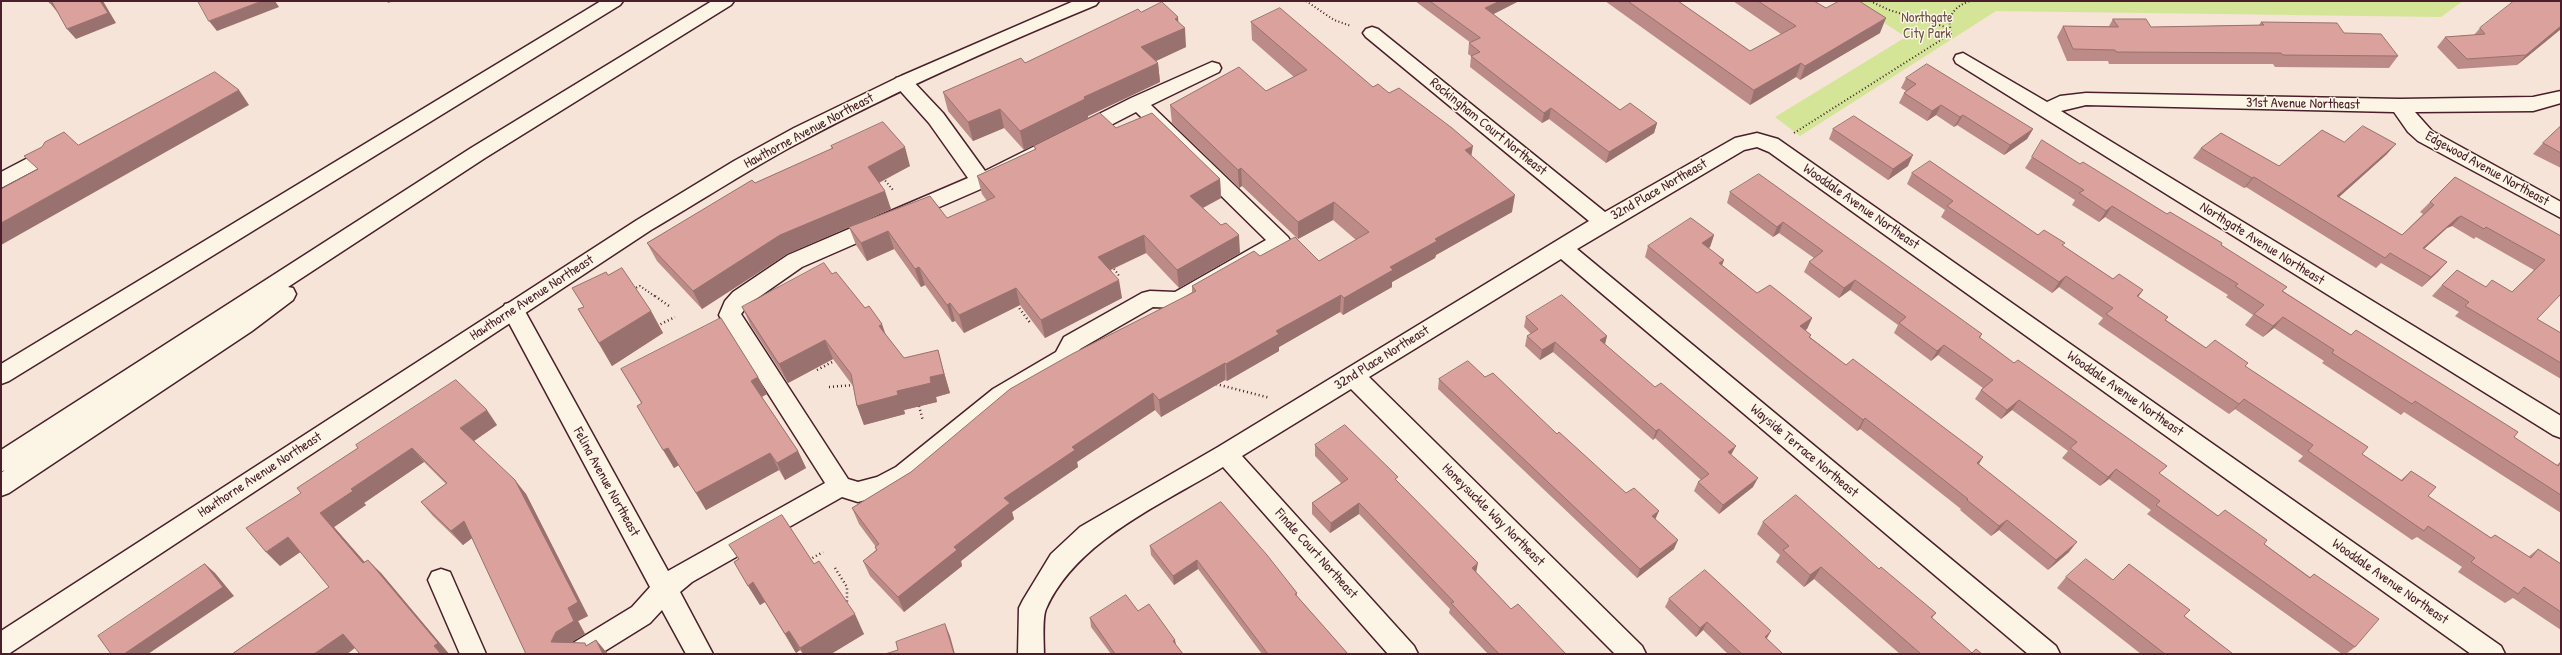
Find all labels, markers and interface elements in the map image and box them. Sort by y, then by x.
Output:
park label: Northgate City Park [1901,10,1953,42]
street label: Rockingham Court Northeast [1426,75,1550,179]
street label: Hawthorne Avenue Northeast [741,90,877,172]
street label: 31st Avenue Northeast [2246,95,2360,113]
street label: Edgewood Avenue Northeast [2422,128,2552,210]
street label: 32nd Place Northeast [1608,156,1710,224]
street label: Wooddale Avenue Northeast [1800,161,1922,253]
street label: Northgate Avenue Northeast [2197,199,2327,289]
street label: Hawthorne Avenue Northeast [467,252,597,344]
street label: 32nd Place Northeast [1332,322,1432,394]
street label: Wooddale Avenue Northeast [2064,348,2186,440]
street label: Wayside Terrace Northeast [1747,401,1861,501]
street label: Felina Avenue Northeast [569,425,643,539]
street label: Hawthorne Avenue Northeast [195,429,325,521]
street label: Honeysuckle Way Northeast [1438,460,1548,570]
street label: Finale Court Northeast [1271,505,1361,603]
street label: Wooddale Avenue Northeast [2329,536,2451,628]

